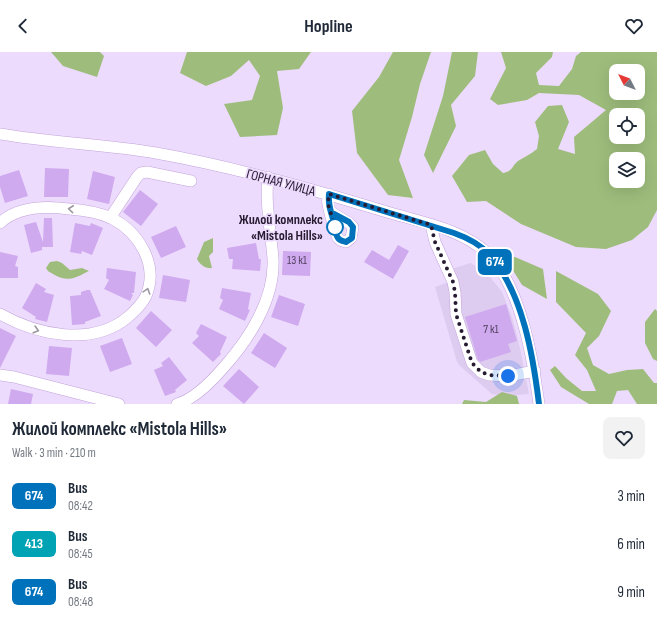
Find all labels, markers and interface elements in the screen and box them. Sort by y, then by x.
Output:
icon: back [12,15,34,37]
icon: heart [623,15,645,37]
text: Hopline [304,16,353,37]
north arrow [609,64,645,100]
map controls [609,64,645,188]
button: locate [609,108,645,144]
button: layers [609,152,645,188]
street label: ГОРНАЯ УЛИЦА [244,165,318,200]
one-way arrow [68,205,74,214]
place label: Жилой комплекс «Mistola Hills» [239,211,323,244]
marker: Жилой комплекс «Mistola Hills» [326,218,344,236]
line badge: 674 [472,249,518,275]
house number: 13 к1 [287,253,308,268]
text: 674 [486,253,504,270]
one-way arrow [142,288,151,295]
house number: 7 к1 [483,322,500,337]
one-way arrow [32,325,39,333]
your location [498,366,518,386]
button: heart [603,417,645,459]
text: Жилой комплекс «Mistola Hills» [12,418,227,441]
text: Walk · 3 min · 210 m [12,445,96,461]
text: Bus [68,479,87,498]
text: 674 [25,487,43,504]
text: 3 min [617,487,645,506]
text: 08:42 [68,498,93,514]
text: Bus [68,527,87,546]
text: 413 [25,535,43,552]
text: 6 min [617,535,645,554]
text: 08:45 [68,546,93,562]
text: Bus [68,575,87,594]
text: 674 [25,583,43,600]
text: 9 min [617,583,645,602]
text: 08:48 [68,594,93,610]

